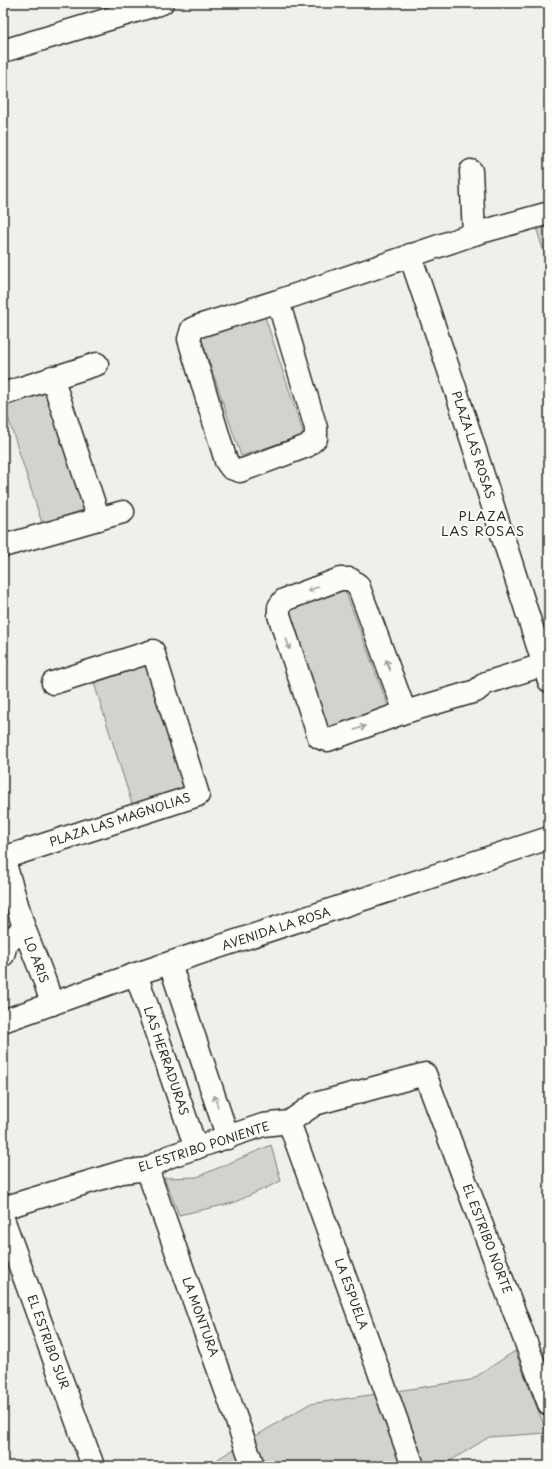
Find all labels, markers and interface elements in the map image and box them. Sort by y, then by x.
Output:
street label: PLAZA LAS ROSAS [448,388,500,501]
district label: PLAZA LAS ROSAS [441,506,525,540]
one-way arrow [308,586,320,594]
one-way arrow [285,638,293,650]
one-way arrow [383,660,391,672]
one-way arrow [353,724,365,732]
street label: PLAZA LAS MAGNOLIAS [47,788,193,850]
street label: AVENIDA LA ROSA [219,902,333,954]
street label: LO ARIS [20,934,54,985]
street label: LAS HERRADURAS [140,1004,194,1118]
one-way arrow [211,1095,219,1107]
street label: EL ESTRIBO PONIENTE [136,1116,272,1176]
street label: EL ESTRIBO NORTE [459,1181,517,1296]
street label: LA ESPUELA [331,1256,373,1332]
street label: LA MONTURA [178,1274,224,1359]
street label: EL ESTRIBO SUR [23,1292,75,1392]

